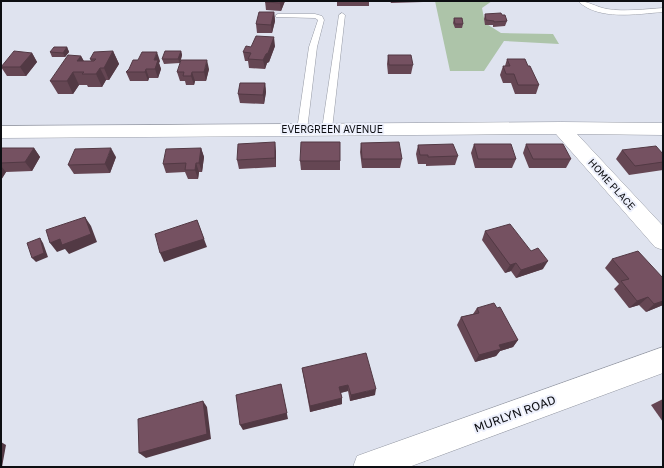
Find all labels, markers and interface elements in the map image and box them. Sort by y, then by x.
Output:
street label: EVERGREEN AVENUE [281,123,383,135]
street label: HOME PLACE [586,156,638,212]
street label: MURLYN ROAD [472,392,558,435]

